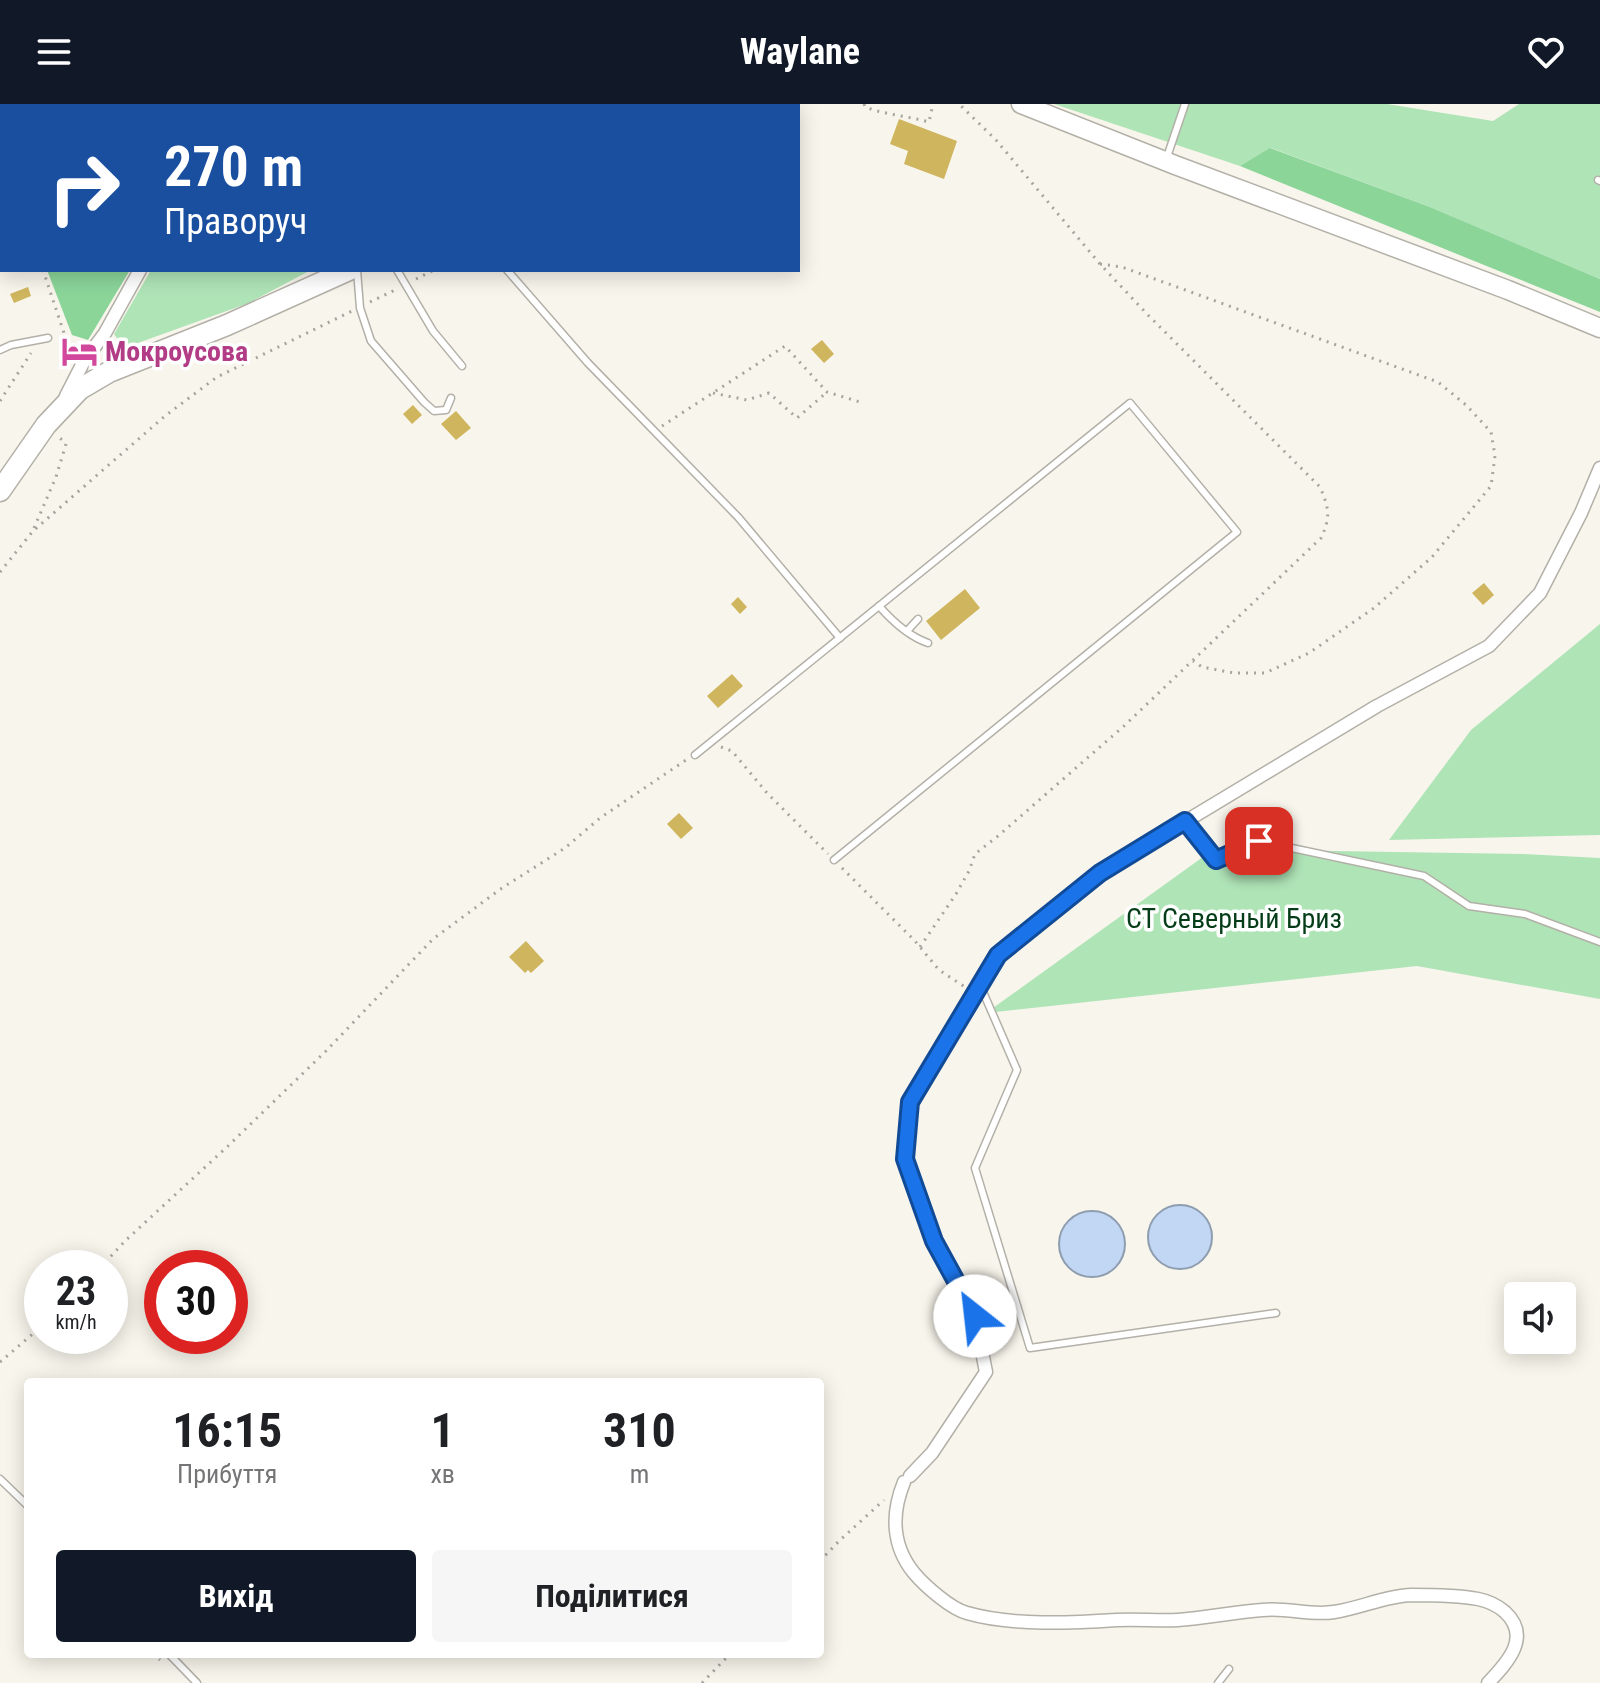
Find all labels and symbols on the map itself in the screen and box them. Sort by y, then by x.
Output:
hotel icon: Мокроусова [60,332,98,370]
place label: Мокроусова [105,335,248,368]
pin [1225,807,1293,875]
park label: СТ Северный Бриз [1126,902,1342,935]
speed limit sign: 30 [144,1250,248,1354]
position arrow [933,1274,1017,1358]

